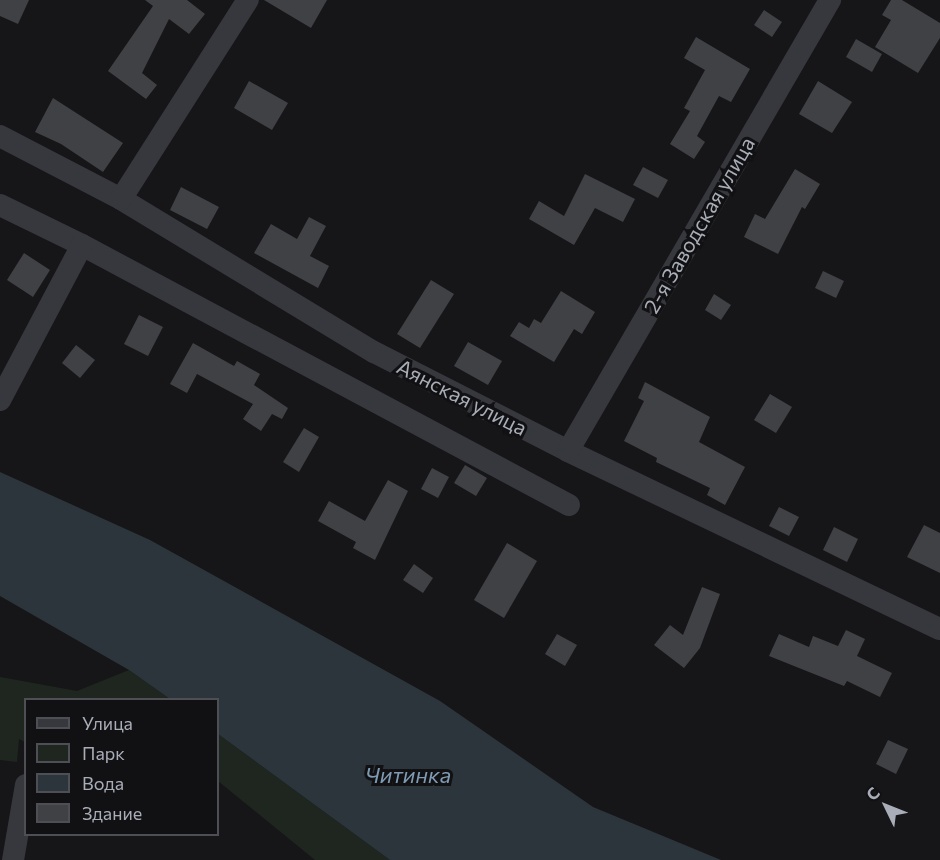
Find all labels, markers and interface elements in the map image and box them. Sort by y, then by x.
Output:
street label: 2-я Заводская улица [638,132,760,318]
street label: Аянская улица [393,353,531,441]
legend [24,698,219,836]
text: Улица [82,712,133,734]
text: Парк [82,742,125,764]
water label: Читинка [365,762,451,788]
text: Вода [82,772,124,794]
north arrow [856,776,916,836]
text: С [862,783,883,804]
text: Здание [82,802,142,824]

